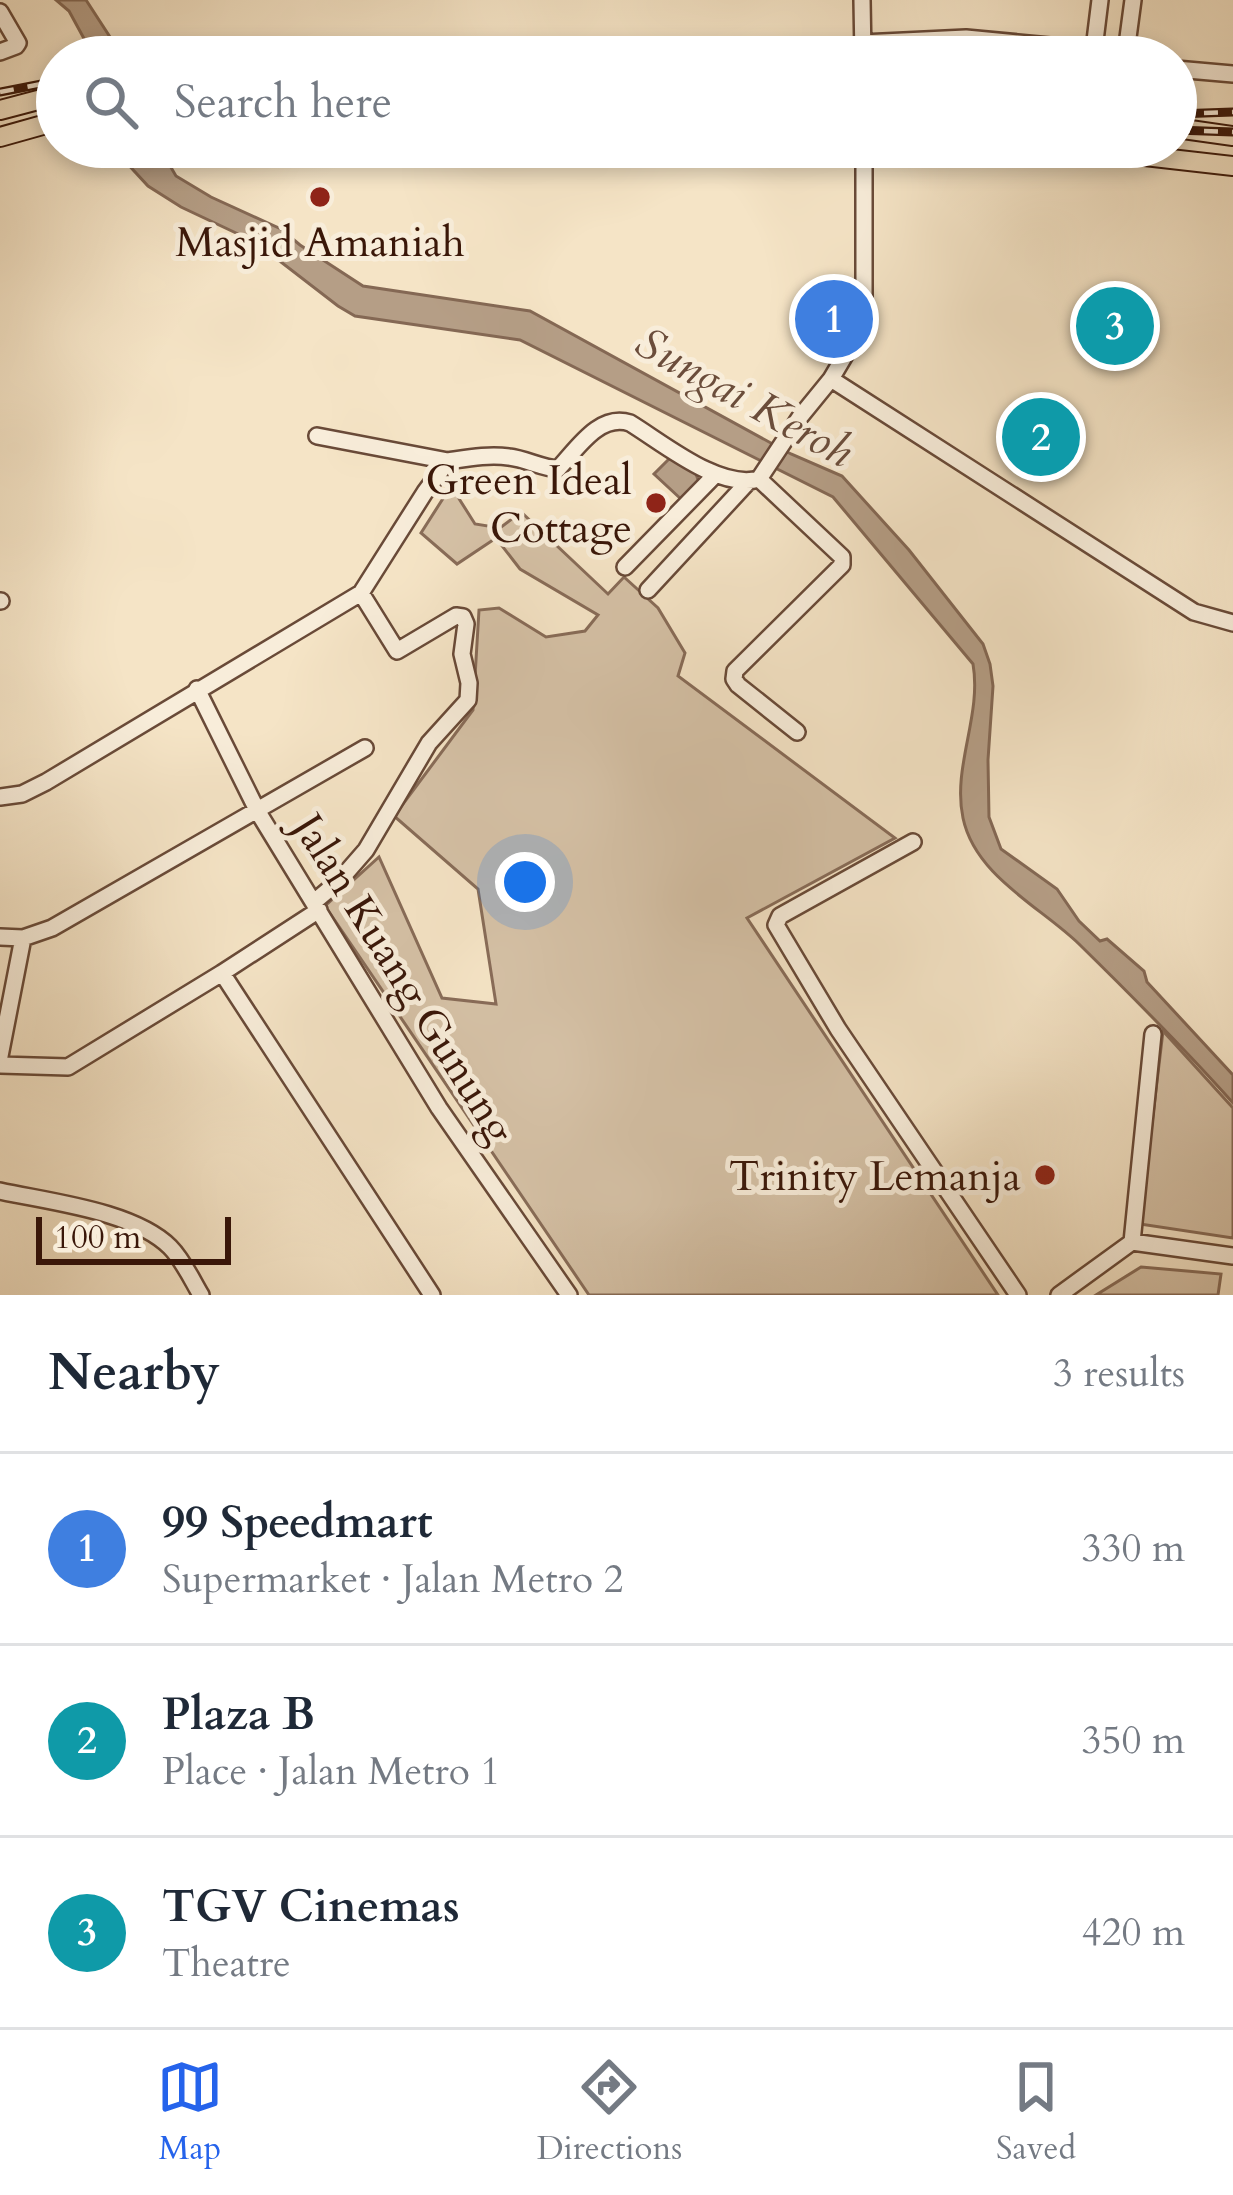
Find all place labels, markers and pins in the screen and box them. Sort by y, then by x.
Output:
marker: Masjid Amaniah [307,184,333,210]
place label: Masjid Amaniah [175,214,465,271]
pin: 1 [795,274,873,364]
pin: 3 [1076,281,1154,371]
pin: 2 [1002,392,1080,482]
place label: Green Ideal Cottage [426,452,632,557]
marker: Green Ideal Cottage [643,490,669,516]
place label: Trinity Lemanja [729,1148,1021,1205]
marker: Trinity Lemanja [1032,1162,1058,1188]

